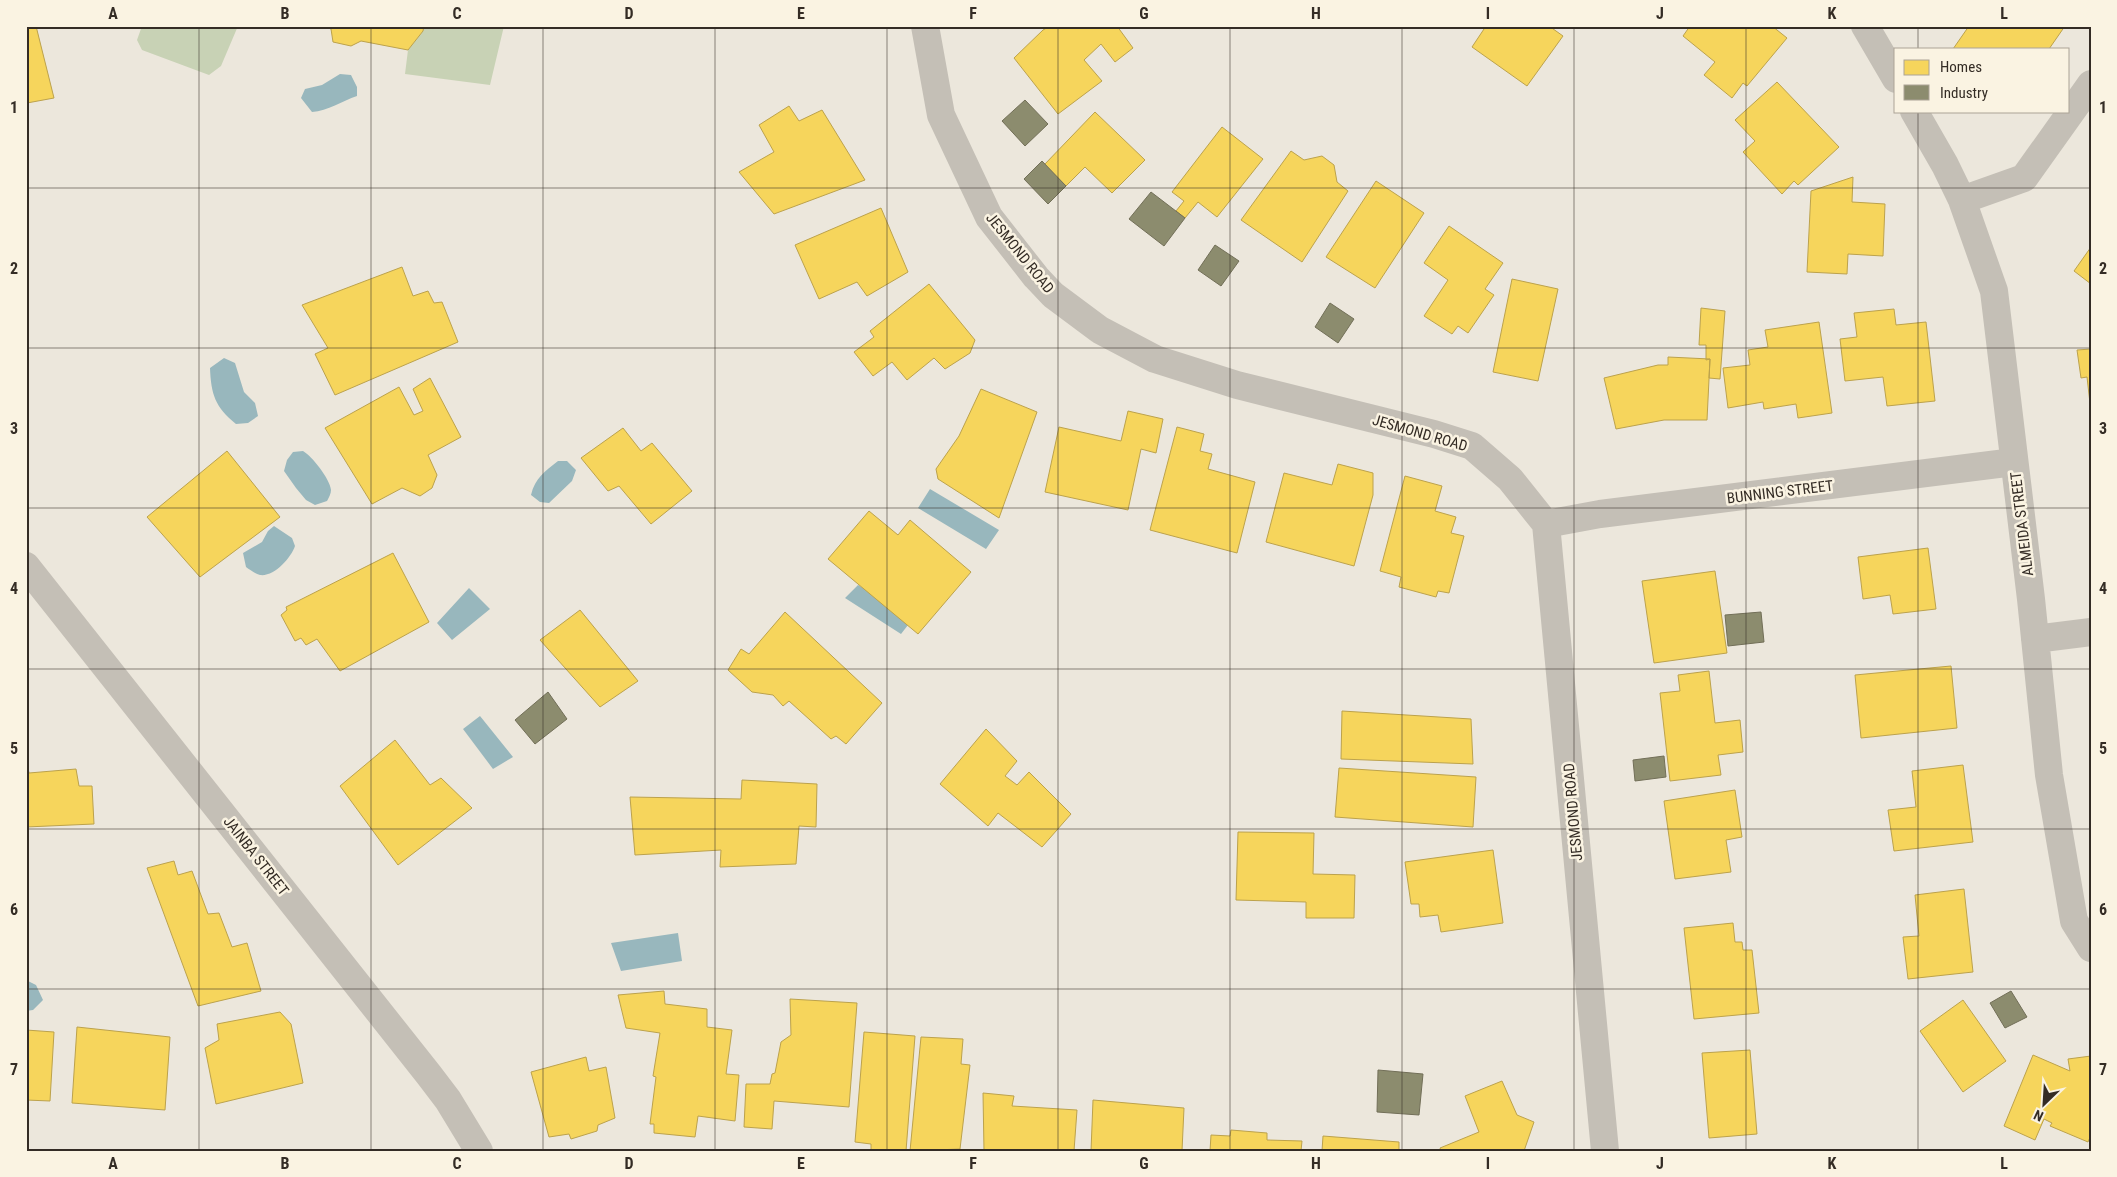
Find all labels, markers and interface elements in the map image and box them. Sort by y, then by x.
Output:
text: A [108,4,118,23]
text: B [281,4,290,23]
text: C [452,4,462,23]
text: D [624,4,634,23]
text: E [797,4,805,23]
text: F [969,4,977,23]
text: G [1139,4,1149,23]
text: H [1311,4,1321,23]
text: I [1486,4,1490,23]
text: J [1656,4,1664,23]
text: K [1828,4,1837,23]
text: L [2000,4,2008,23]
legend [1894,48,2070,112]
text: Homes [1940,58,1982,76]
text: Industry [1940,84,1988,102]
text: 1 [10,98,18,117]
text: 1 [2099,98,2107,117]
street label: JESMOND ROAD [982,209,1058,297]
text: 2 [10,259,18,278]
text: 2 [2099,259,2107,278]
street label: JESMOND ROAD [1370,411,1470,455]
text: 3 [10,419,18,438]
text: 3 [2099,419,2107,438]
street label: ALMEIDA STREET [2007,470,2037,577]
street label: BUNNING STREET [1726,477,1834,507]
text: 4 [10,579,18,598]
text: 4 [2099,579,2107,598]
text: 5 [10,739,18,758]
text: 5 [2099,739,2107,758]
street label: JESMOND ROAD [1560,762,1586,862]
street label: JAINBA STREET [220,813,293,899]
text: 6 [10,900,18,919]
text: 6 [2099,900,2107,919]
text: 7 [10,1060,18,1079]
text: 7 [2099,1060,2107,1079]
north arrow [2020,1080,2070,1130]
text: N [2031,1107,2046,1125]
text: A [108,1154,118,1173]
text: B [281,1154,290,1173]
text: C [452,1154,462,1173]
text: D [624,1154,634,1173]
text: E [797,1154,805,1173]
text: F [969,1154,977,1173]
text: G [1139,1154,1149,1173]
text: H [1311,1154,1321,1173]
text: I [1486,1154,1490,1173]
text: J [1656,1154,1664,1173]
text: K [1828,1154,1837,1173]
text: L [2000,1154,2008,1173]

